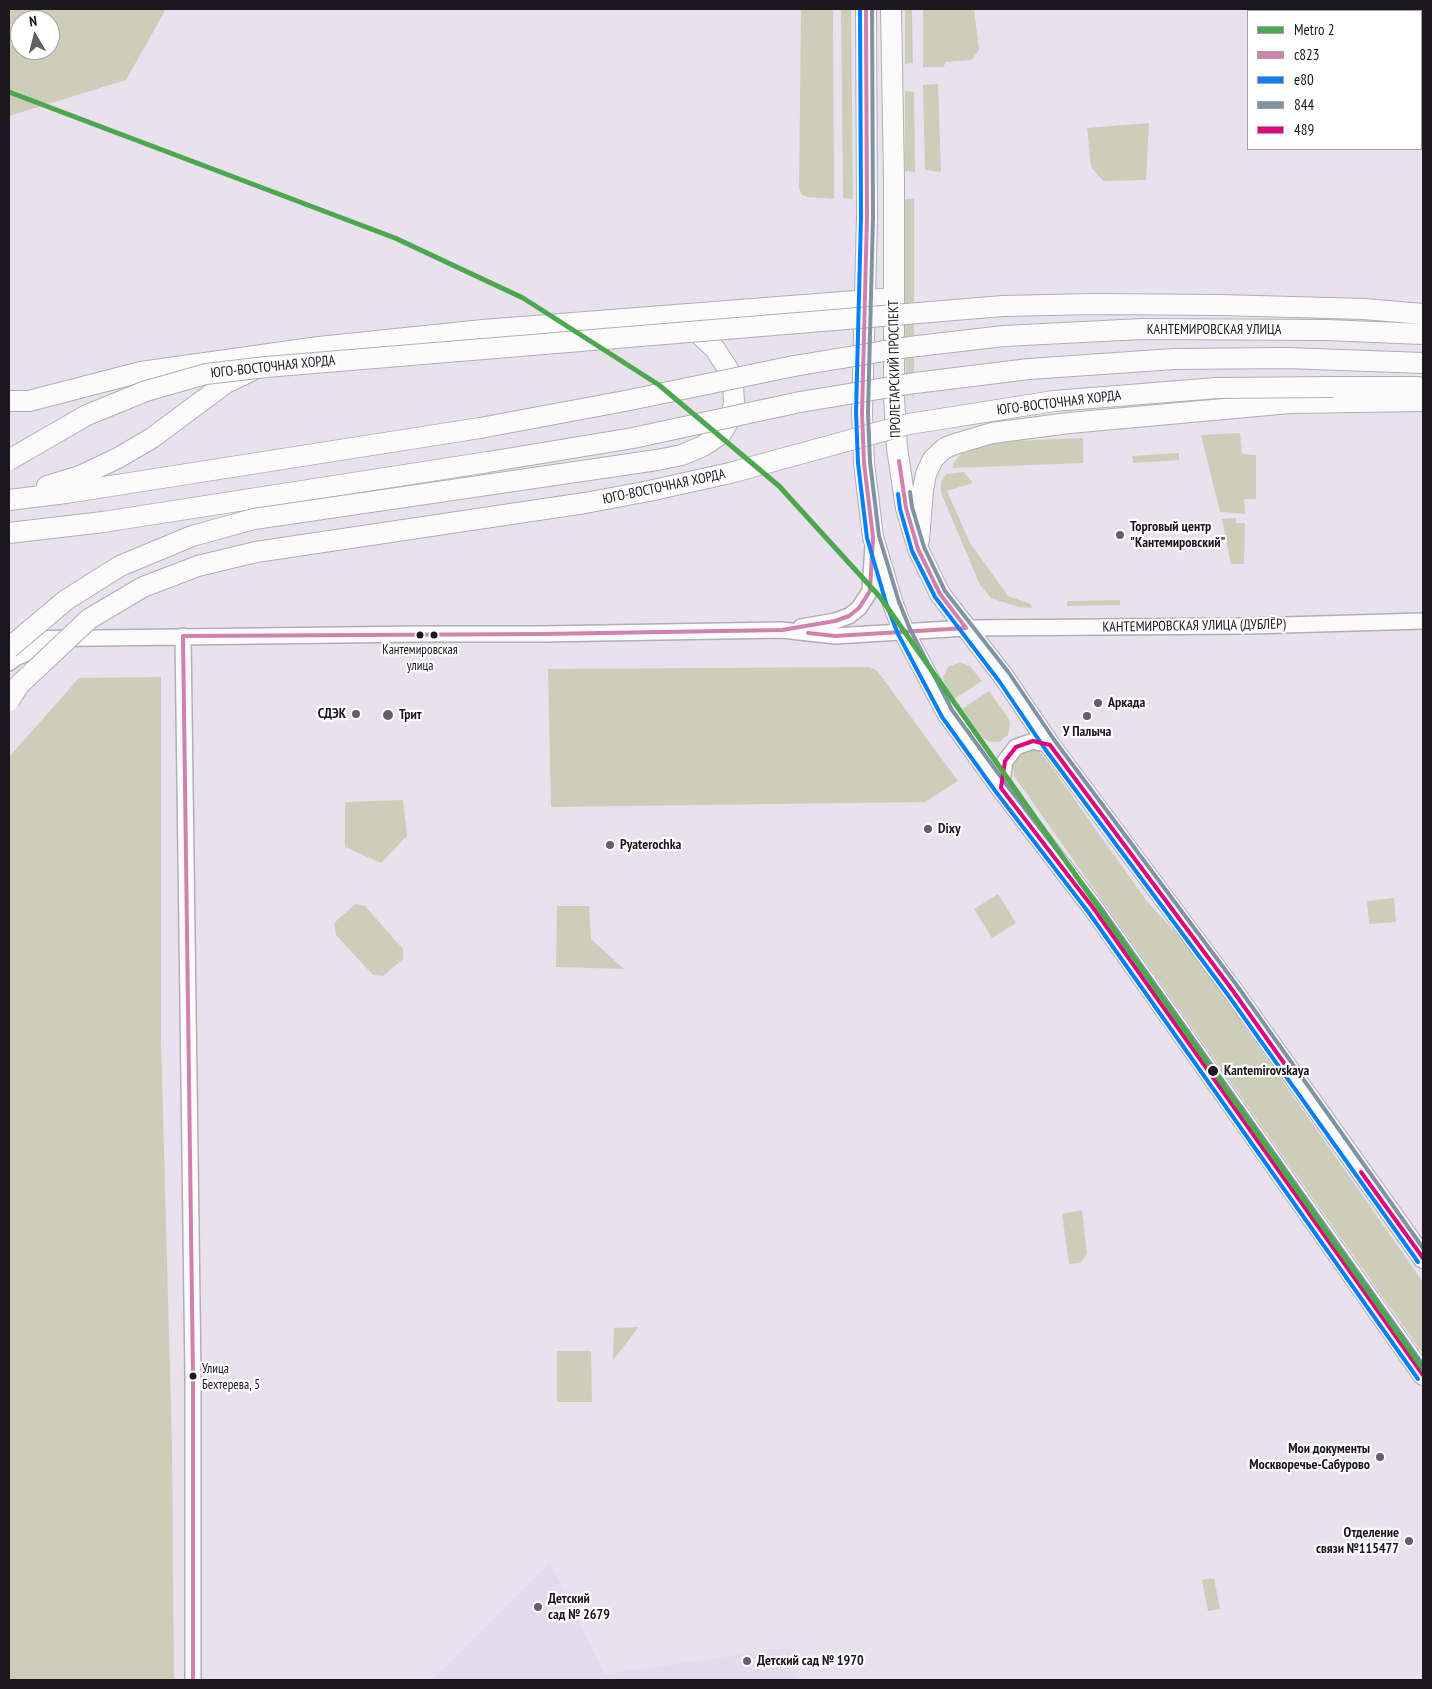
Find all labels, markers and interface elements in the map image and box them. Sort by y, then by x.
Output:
north arrow [10,10,60,60]
legend [1247,10,1422,150]
text: N [28,12,38,31]
text: Metro 2 [1294,20,1334,39]
text: с823 [1294,45,1320,64]
text: е80 [1294,70,1314,89]
text: 844 [1294,95,1314,114]
text: 489 [1294,120,1314,139]
street label: ПРОЛЕТАРСКИЙ ПРОСПЕКТ [885,300,905,438]
street label: КАНТЕМИРОВСКАЯ УЛИЦА [1147,322,1281,338]
street label: ЮГО-ВОСТОЧНАЯ ХОРДА [210,352,336,382]
street label: ЮГО-ВОСТОЧНАЯ ХОРДА [996,387,1122,419]
street label: ЮГО-ВОСТОЧНАЯ ХОРДА [601,466,727,508]
place label: Торговый центр "Кантемировский" [1130,519,1225,552]
marker: Торговый центр "Кантемировский" [1114,529,1126,541]
street label: КАНТЕМИРОВСКАЯ УЛИЦА (ДУБЛЁР) [1102,616,1286,636]
marker: Кантемировская улица [415,630,425,640]
unlabelled marker [429,630,439,640]
place label: Кантемировская улица [382,642,458,673]
place label: Аркада [1108,695,1145,711]
marker: Аркада [1092,697,1104,709]
place label: СДЭК [318,706,346,722]
place label: Трит [399,707,422,723]
marker: СДЭК [350,708,362,720]
marker: Трит [381,708,395,722]
marker: У Палыча [1081,710,1093,722]
place label: У Палыча [1063,724,1111,740]
place label: Dixy [938,821,961,837]
marker: Dixy [922,823,934,835]
place label: Pyaterochka [620,837,681,853]
marker: Pyaterochka [604,839,616,851]
place label: Kantemirovskaya [1224,1063,1309,1079]
marker: Kantemirovskaya [1206,1064,1220,1078]
place label: Улица Бехтерева, 5 [202,1361,260,1392]
marker: Улица Бехтерева, 5 [188,1371,198,1381]
place label: Мои документы Москворечье-Сабурово [1249,1441,1370,1474]
marker: Мои документы Москворечье-Сабурово [1374,1451,1386,1463]
place label: Отделение связи №115477 [1316,1525,1399,1558]
marker: Отделение связи №115477 [1403,1535,1415,1547]
place label: Детский сад № 2679 [548,1591,610,1624]
marker: Детский сад № 2679 [532,1601,544,1613]
place label: Детский сад № 1970 [757,1653,864,1669]
marker: Детский сад № 1970 [741,1655,753,1667]

